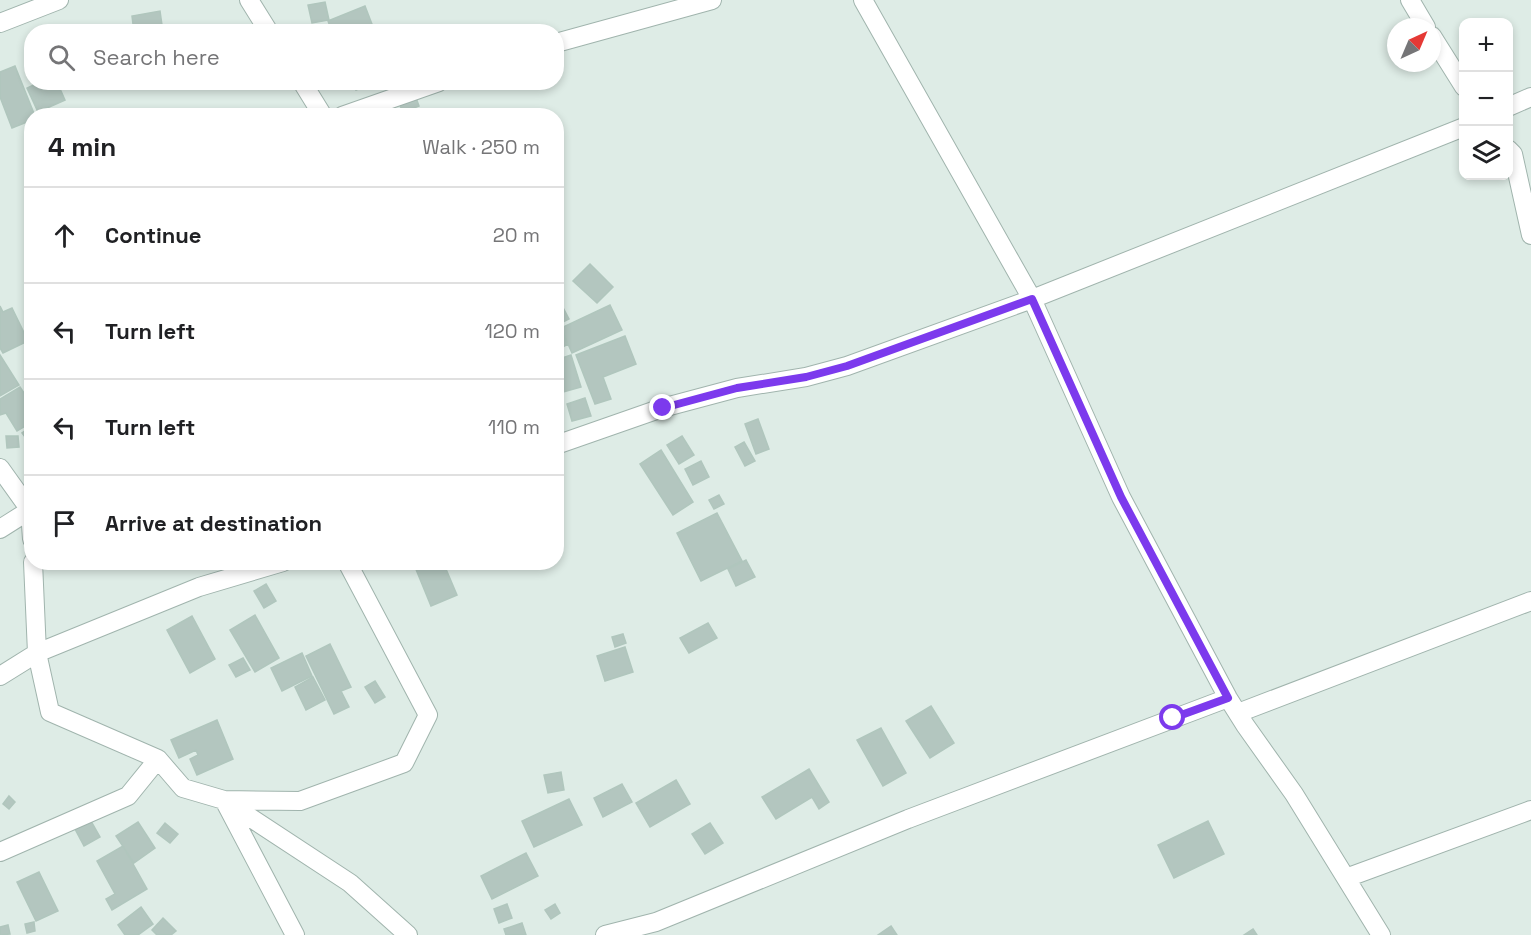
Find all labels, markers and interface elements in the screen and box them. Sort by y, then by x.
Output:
north arrow [1387,18,1441,72]
map controls [1459,18,1513,180]
button: + [1459,18,1513,72]
search box [24,24,564,90]
icon: search [45,41,78,74]
text: Search here [93,43,220,71]
button: − [1459,72,1513,126]
button: layers [1459,126,1513,180]
text: 4 min [48,130,116,164]
text: Walk · 250 m [422,134,540,160]
icon: ahead [48,219,81,252]
text: Continue [105,221,201,249]
text: 20 m [493,222,540,248]
icon: left [48,315,81,348]
text: Turn left [105,317,195,345]
text: 120 m [484,318,540,344]
route end [649,394,675,420]
icon: left [48,411,81,444]
text: Turn left [105,413,195,441]
text: 110 m [488,414,540,440]
icon: arrive [48,507,81,540]
text: Arrive at destination [105,509,322,537]
route start [1159,704,1185,730]

